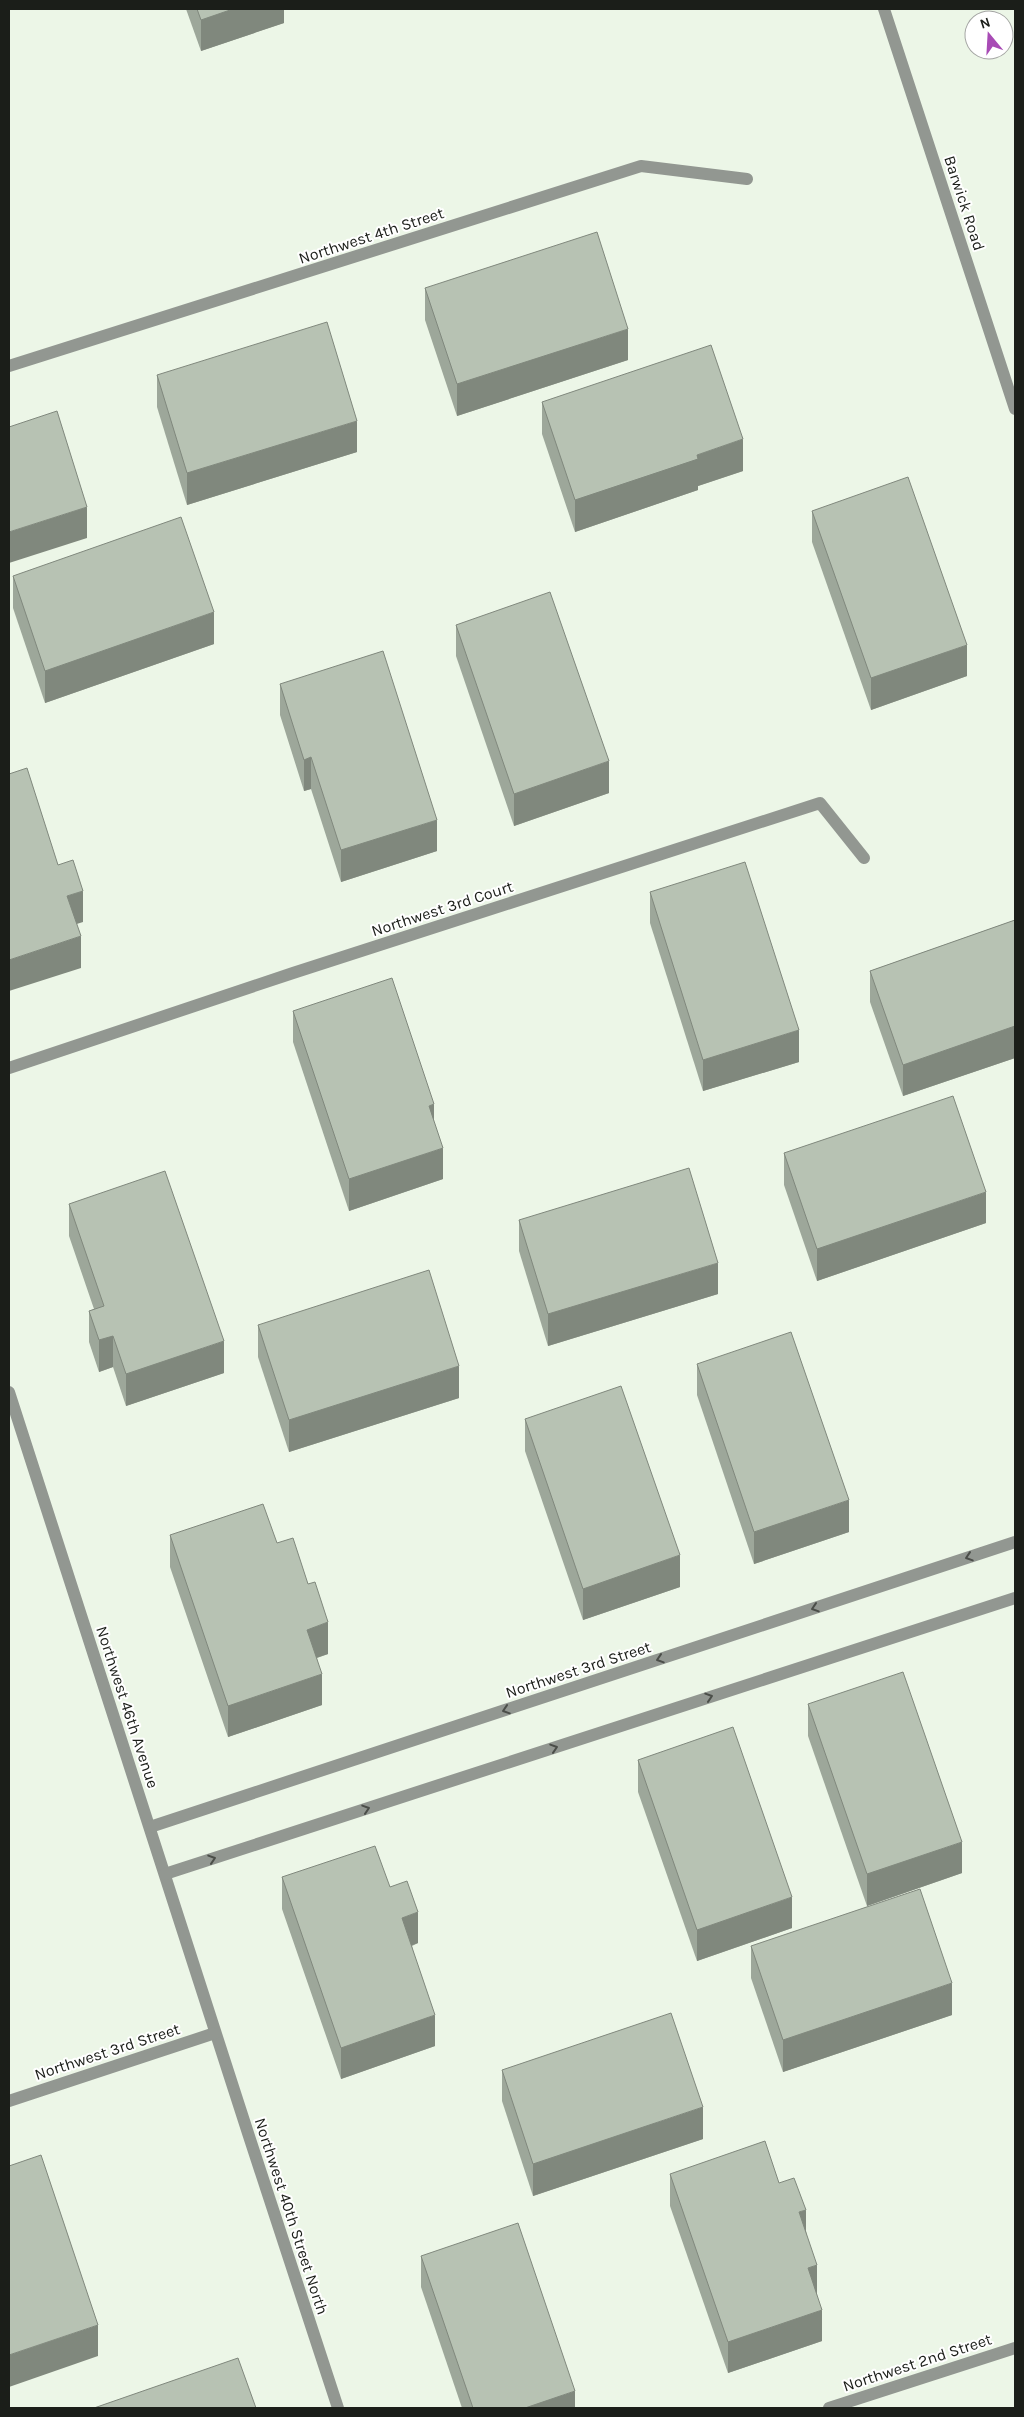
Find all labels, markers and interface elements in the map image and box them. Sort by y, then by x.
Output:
north arrow [964,10,1014,60]
text: N [978,13,993,33]
street label: Barwick Road [940,153,989,253]
street label: Northwest 4th Street [296,203,446,268]
street label: Northwest 3rd Court [369,877,515,940]
one-way arrow [965,1551,974,1561]
one-way arrow [811,1602,819,1612]
street label: Northwest 46th Avenue [92,1624,163,1791]
street label: Northwest 3rd Street [503,1637,653,1702]
one-way arrow [657,1653,665,1663]
one-way arrow [704,1693,712,1703]
one-way arrow [502,1704,511,1714]
one-way arrow [550,1743,558,1753]
one-way arrow [362,1804,370,1814]
one-way arrow [207,1854,215,1864]
street label: Northwest 3rd Street [32,2019,182,2084]
street label: Northwest 40th Street North [251,2115,332,2317]
street label: Northwest 2nd Street [840,2329,994,2396]

